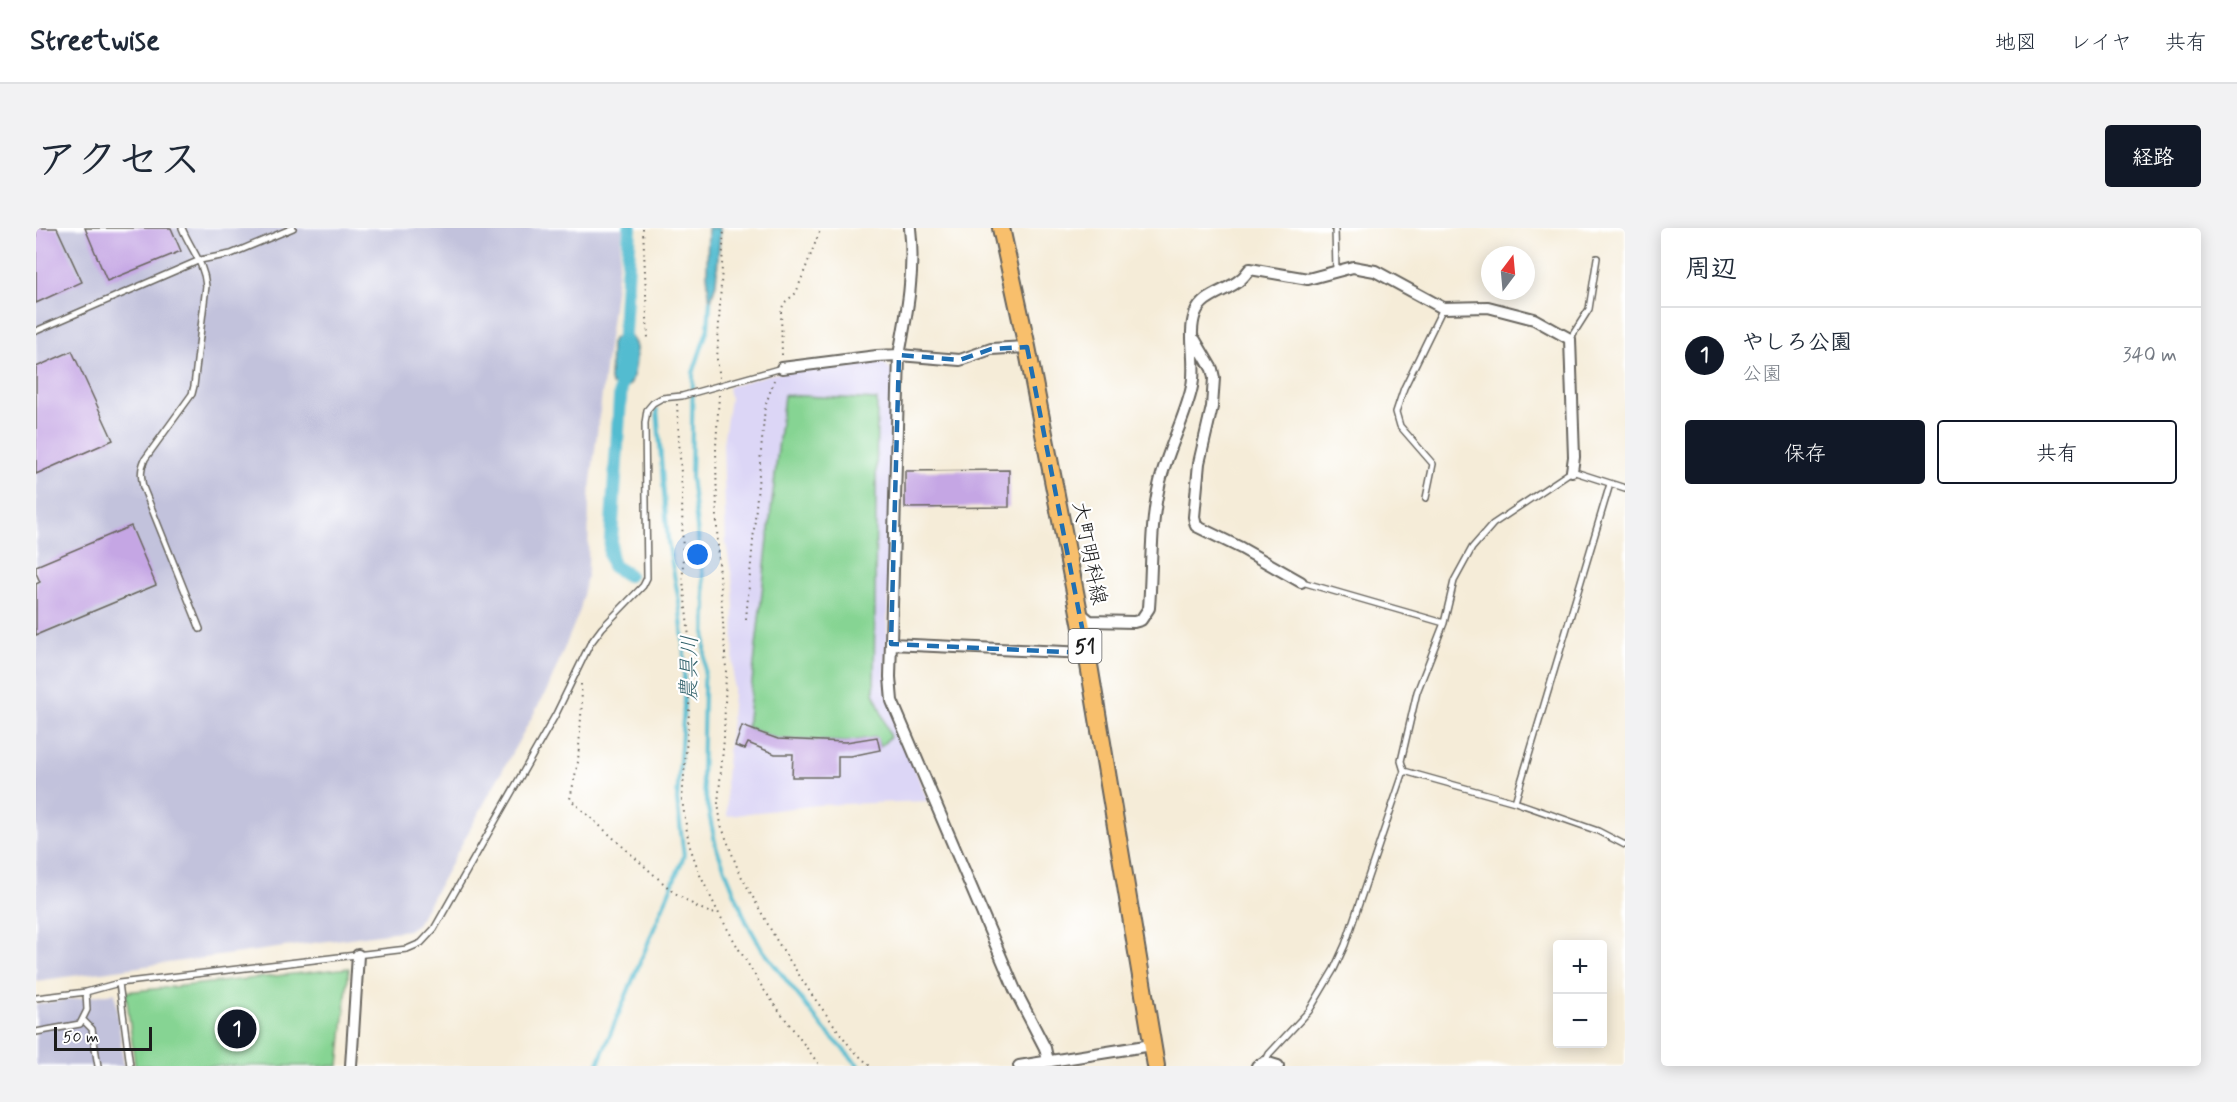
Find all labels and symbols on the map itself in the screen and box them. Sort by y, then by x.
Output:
north arrow [1481,246,1535,300]
street label: 大町明科線 [1065,499,1113,607]
your location [683,540,712,569]
road number: 51 [1068,629,1102,663]
water label: 農具川 [675,635,705,701]
pin: 1 [218,1006,256,1052]
scale bar [54,1024,152,1052]

